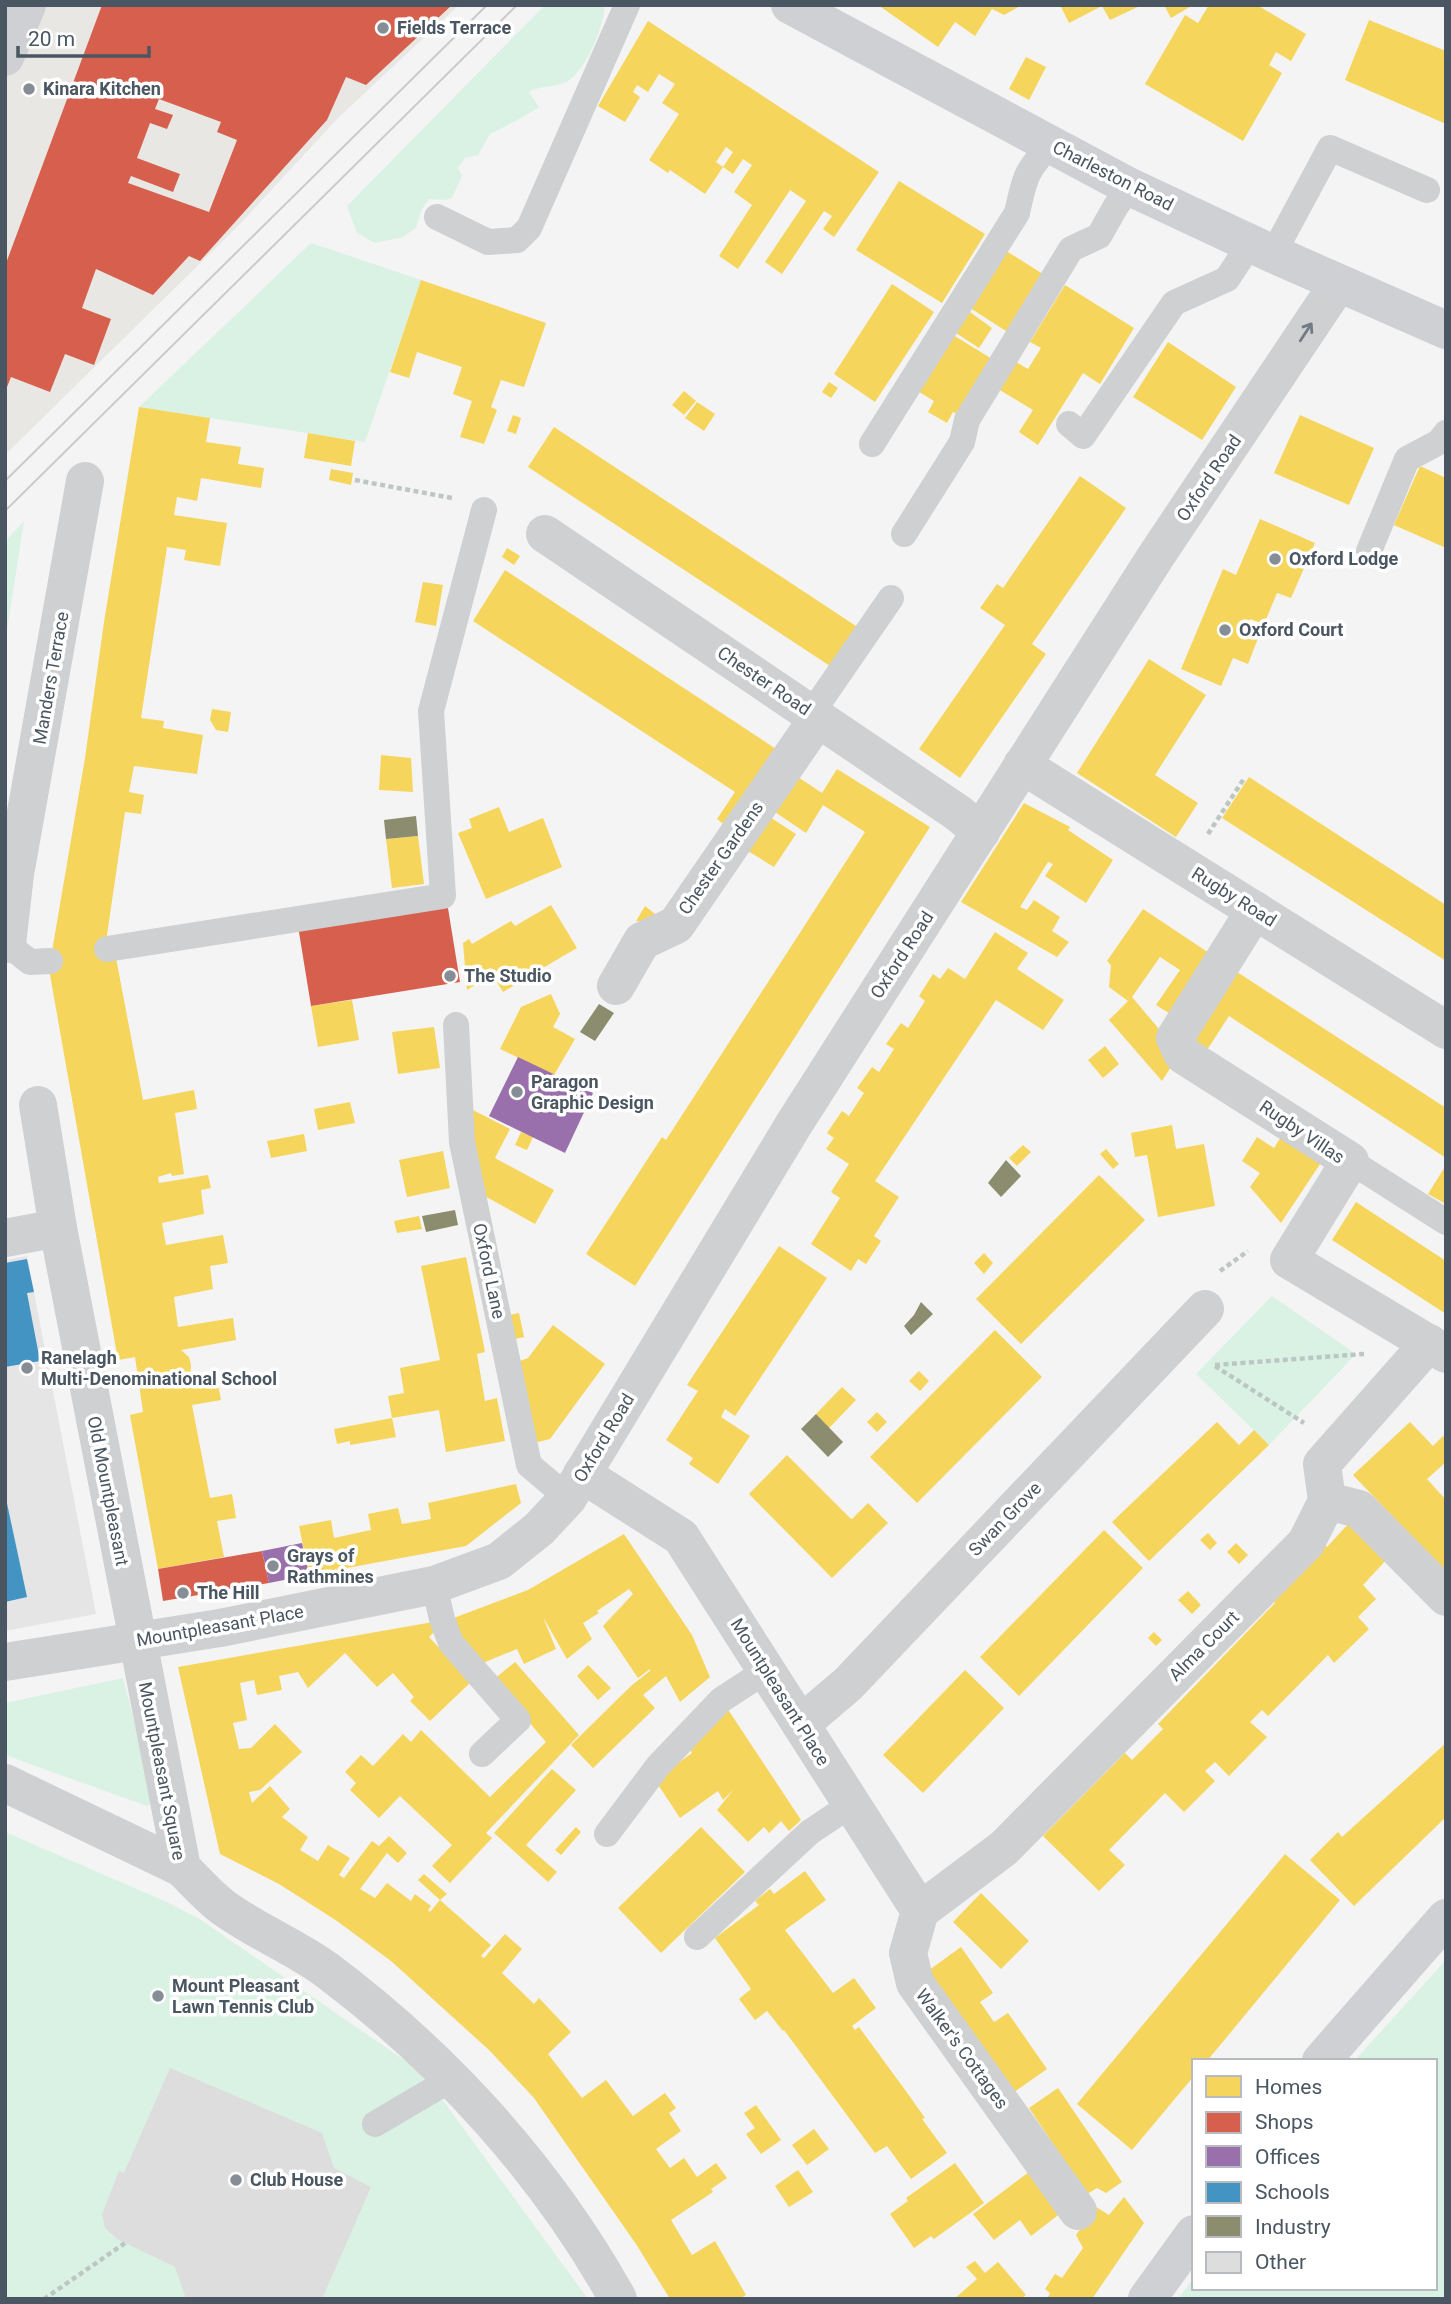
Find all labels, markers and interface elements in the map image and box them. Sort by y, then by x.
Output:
scale bar [18,14,149,58]
place label: Fields Terrace [397,17,511,38]
marker: Fields Terrace [375,20,391,36]
text: 20 m [28,27,75,51]
place label: Kinara Kitchen [43,78,161,99]
marker: Kinara Kitchen [21,81,37,97]
street label: Charleston Road [1049,136,1177,215]
one-way arrow [1299,323,1313,342]
street label: Oxford Road [1172,431,1245,525]
place label: Oxford Lodge [1289,548,1399,569]
marker: Oxford Lodge [1267,551,1283,567]
street label: Manders Terrace [28,610,73,746]
place label: Oxford Court [1239,619,1343,640]
marker: Oxford Court [1217,622,1233,638]
street label: Chester Road [714,642,815,719]
street label: Chester Gardens [674,797,767,918]
street label: Rugby Road [1188,862,1280,931]
street label: Oxford Road [866,907,938,1002]
place label: The Studio [464,965,552,986]
marker: The Studio [442,968,458,984]
place label: Paragon Graphic Design [531,1071,654,1113]
marker: Paragon Graphic Design [509,1084,525,1100]
street label: Rugby Villas [1256,1096,1349,1168]
street label: Oxford Lane [469,1221,510,1321]
place label: Ranelagh Multi-Denominational School [41,1347,277,1389]
marker: Ranelagh Multi-Denominational School [19,1360,35,1376]
street label: Oxford Road [569,1390,638,1486]
street label: Old Mountpleasant [84,1414,133,1568]
street label: Swan Grove [964,1477,1045,1560]
place label: Grays of Rathmines [287,1545,374,1587]
marker: Grays of Rathmines [265,1558,281,1574]
place label: The Hill [197,1582,259,1603]
marker: The Hill [175,1585,191,1601]
street label: Mountpleasant Place [135,1600,305,1651]
street label: Alma Court [1164,1606,1243,1685]
street label: Mountpleasant Place [727,1614,834,1769]
street label: Mountpleasant Square [135,1680,190,1862]
place label: Mount Pleasant Lawn Tennis Club [172,1975,314,2017]
street label: Walker's Cottages [912,1985,1013,2113]
marker: Mount Pleasant Lawn Tennis Club [150,1988,166,2004]
legend [1192,2059,1437,2290]
text: Homes [1255,2075,1322,2099]
text: Shops [1255,2110,1314,2134]
text: Offices [1255,2145,1320,2169]
place label: Club House [250,2169,343,2190]
marker: Club House [228,2172,244,2188]
text: Schools [1255,2180,1330,2204]
text: Industry [1255,2215,1331,2239]
text: Other [1255,2250,1306,2274]

